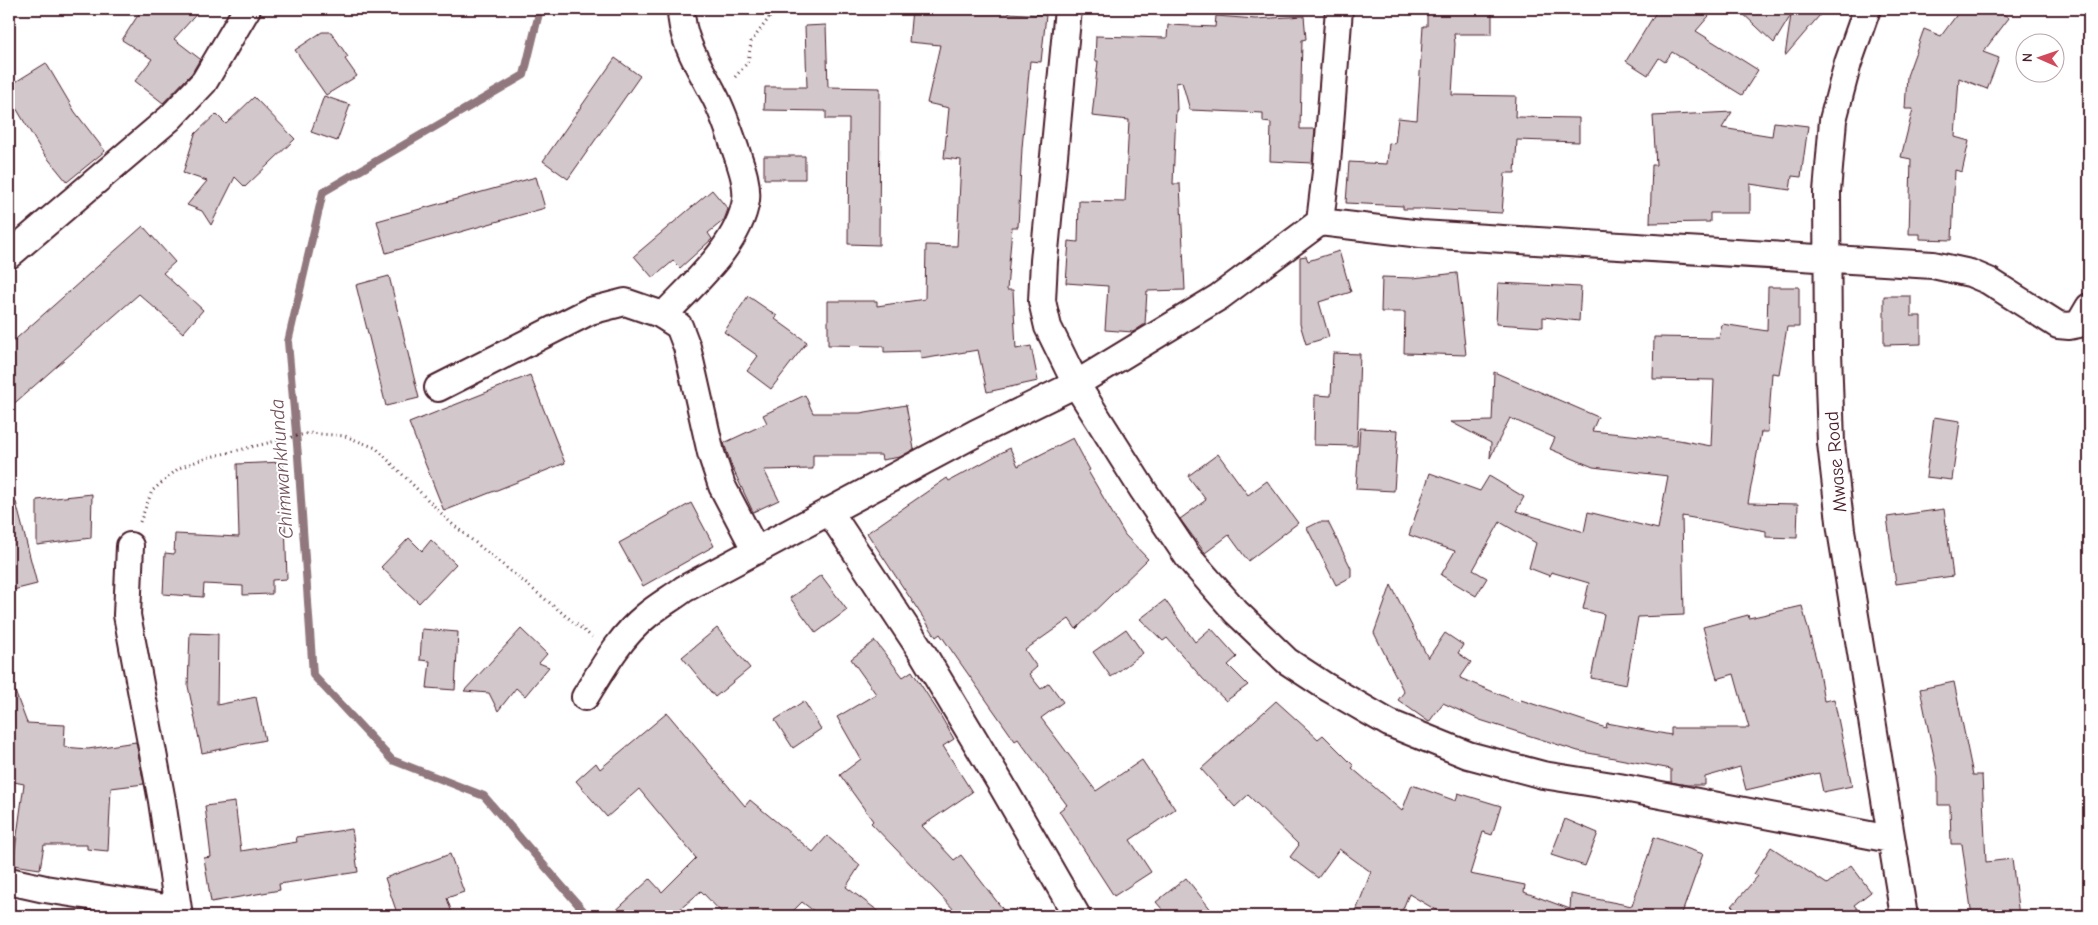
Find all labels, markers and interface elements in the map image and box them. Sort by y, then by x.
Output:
north arrow [2016,32,2066,82]
text: N [2019,53,2036,62]
water label: Chimwankhunda [265,398,298,540]
street label: Mwase Road [1821,410,1851,513]

